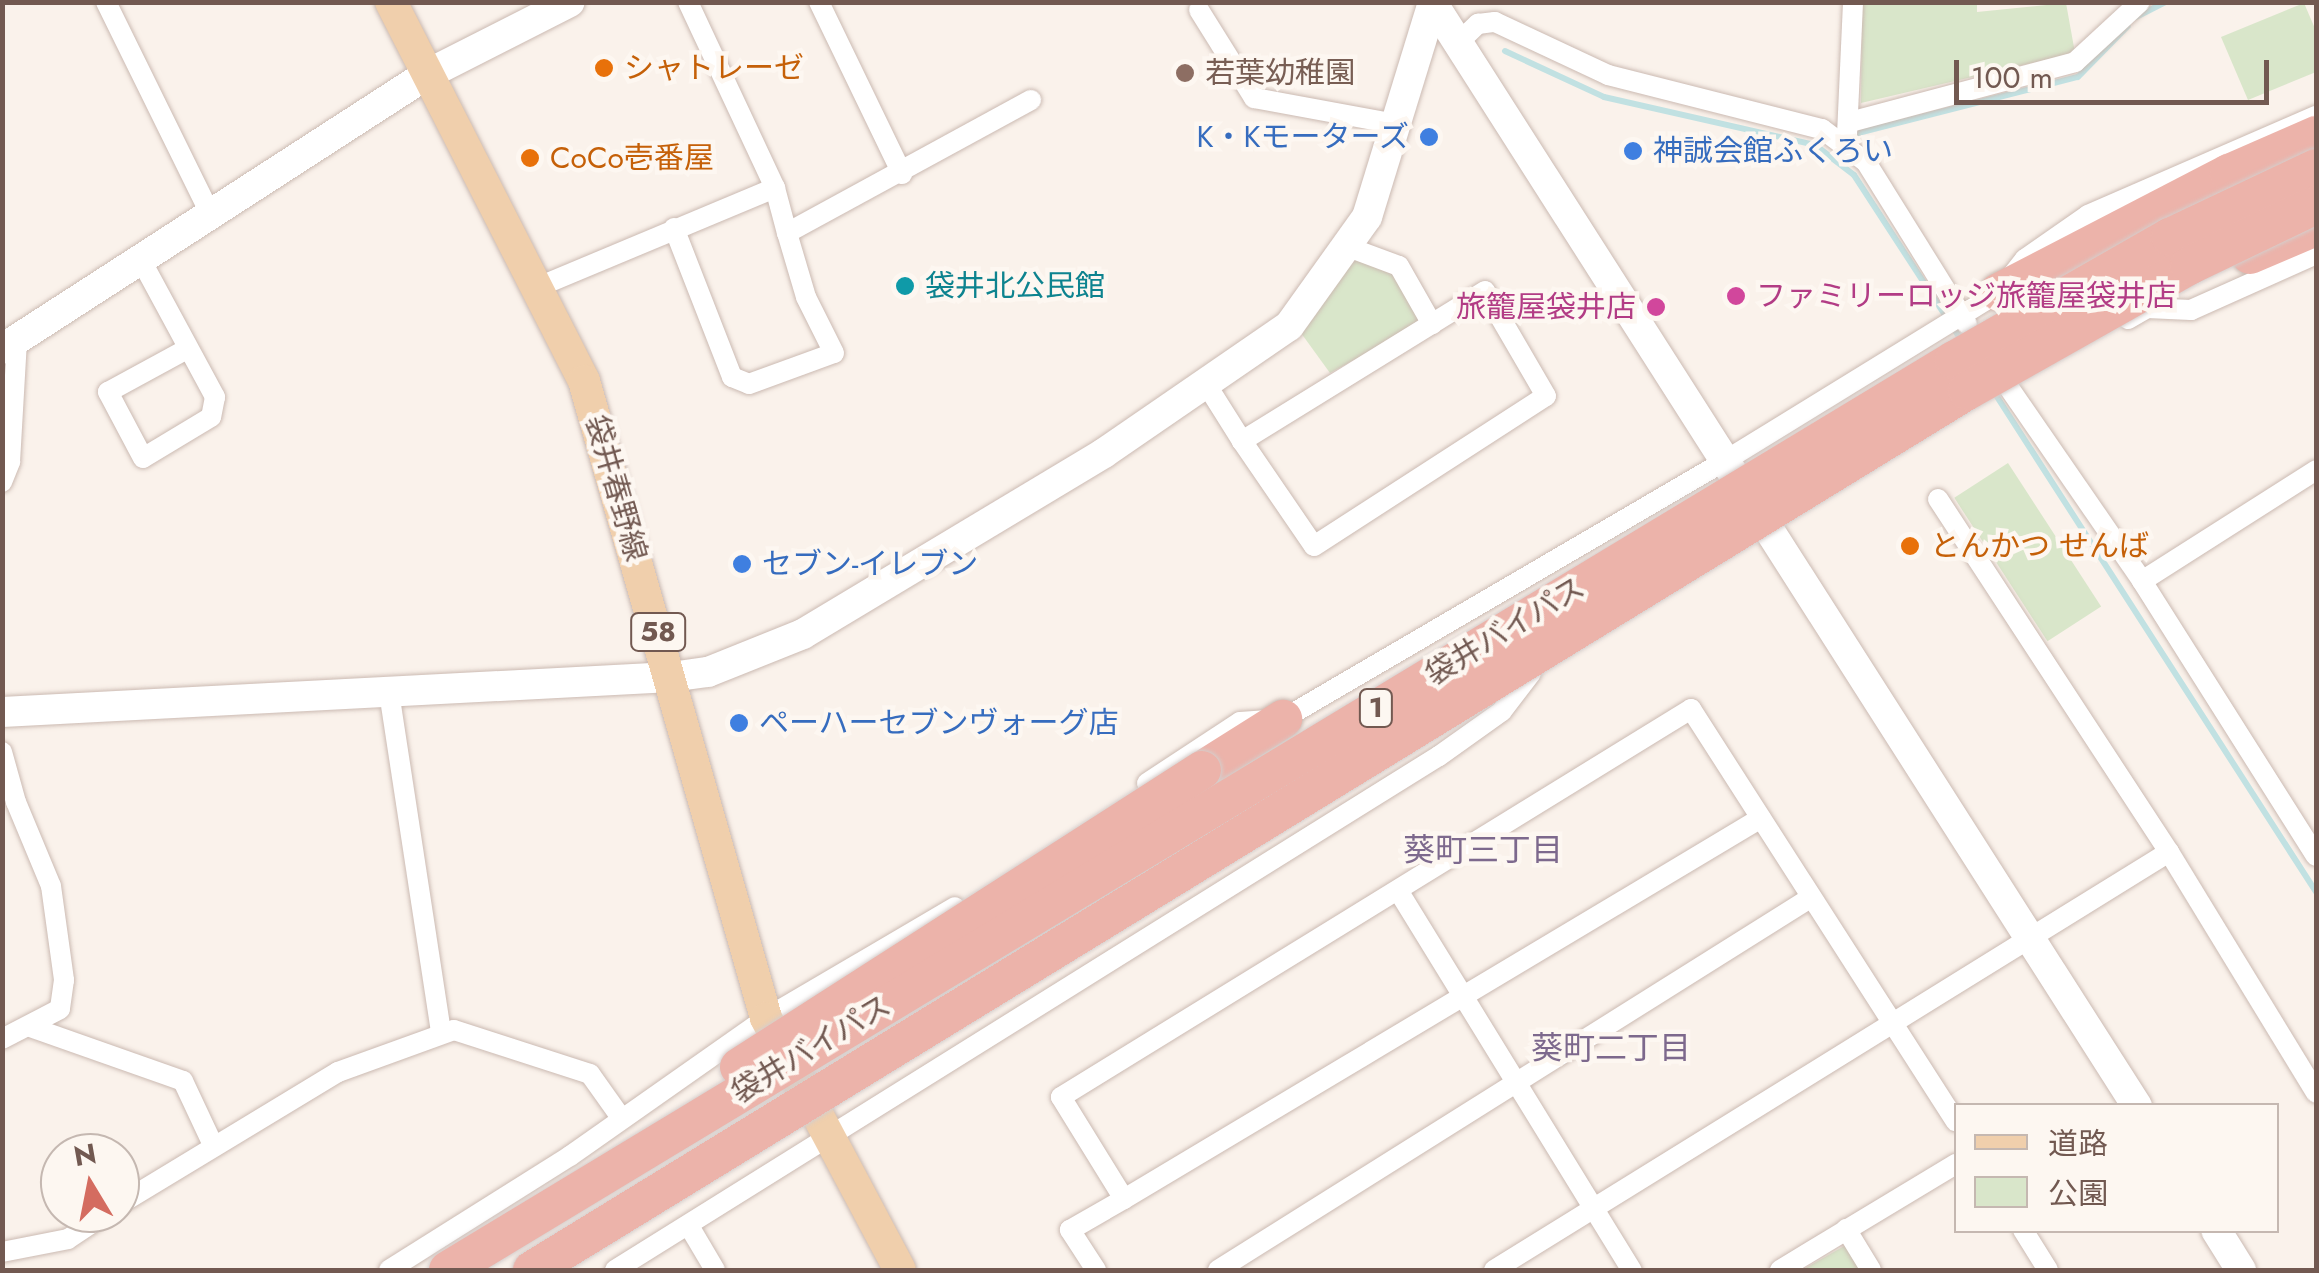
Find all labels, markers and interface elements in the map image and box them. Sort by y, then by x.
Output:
scale bar [1959,40,2274,102]
place label: シャトレーゼ [624,50,804,86]
place label: 若葉幼稚園 [1205,55,1355,91]
text: 100 m [1971,56,2053,99]
marker: シャトレーゼ [593,57,615,79]
marker: 若葉幼稚園 [1174,62,1196,84]
place label: K・Kモーターズ [1195,119,1409,155]
marker: K・Kモーターズ [1418,126,1440,148]
place label: 神誠会館ふくろい [1653,133,1893,169]
place label: CoCo壱番屋 [550,140,714,176]
marker: 神誠会館ふくろい [1622,140,1644,162]
marker: CoCo壱番屋 [519,147,541,169]
place label: 袋井北公民館 [925,268,1105,304]
marker: 袋井北公民館 [894,275,916,297]
place label: ファミリーロッジ旅籠屋袋井店 [1756,278,2176,314]
marker: ファミリーロッジ旅籠屋袋井店 [1725,285,1747,307]
place label: 旅籠屋袋井店 [1456,289,1636,325]
marker: 旅籠屋袋井店 [1645,296,1667,318]
street label: 袋井春野線 [578,411,654,565]
place label: とんかつ せんば [1930,528,2149,564]
marker: とんかつ せんば [1899,535,1921,557]
place label: セブン-イレブン [762,546,978,582]
marker: セブン-イレブン [731,553,753,575]
street label: 袋井バイパス [1419,569,1591,693]
road number: 58 [628,609,688,655]
road number: 1 [1358,685,1394,731]
place label: ペーハーセブンヴォーグ店 [759,705,1119,741]
marker: ペーハーセブンヴォーグ店 [728,712,750,734]
district label: 葵町三丁目 [1403,831,1563,869]
street label: 袋井バイパス [725,987,897,1111]
district label: 葵町二丁目 [1531,1029,1691,1067]
legend [1954,1103,2279,1233]
text: 道路 [2048,1122,2108,1165]
north arrow [40,1133,140,1233]
text: N [71,1133,100,1177]
text: 公園 [2048,1172,2108,1215]

